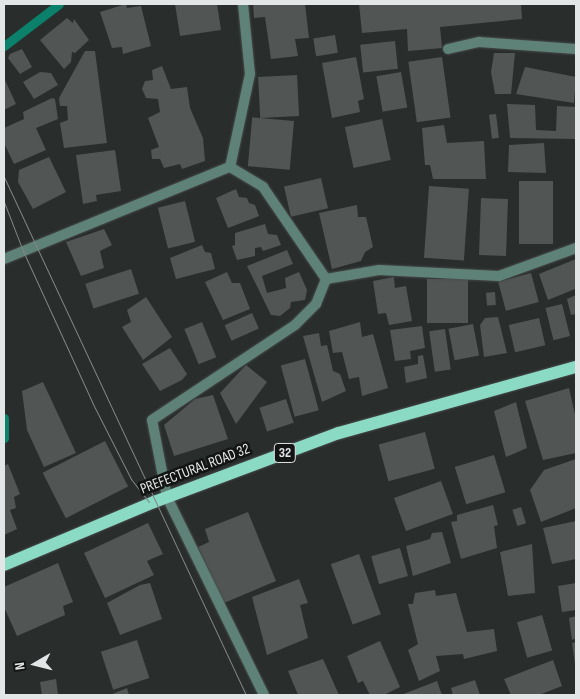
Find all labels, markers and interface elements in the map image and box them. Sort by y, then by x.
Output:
street label: PREFECTURAL ROAD 32 [138,440,252,498]
road number: 32 [274,442,296,464]
north arrow [10,639,60,689]
text: N [11,661,29,671]

